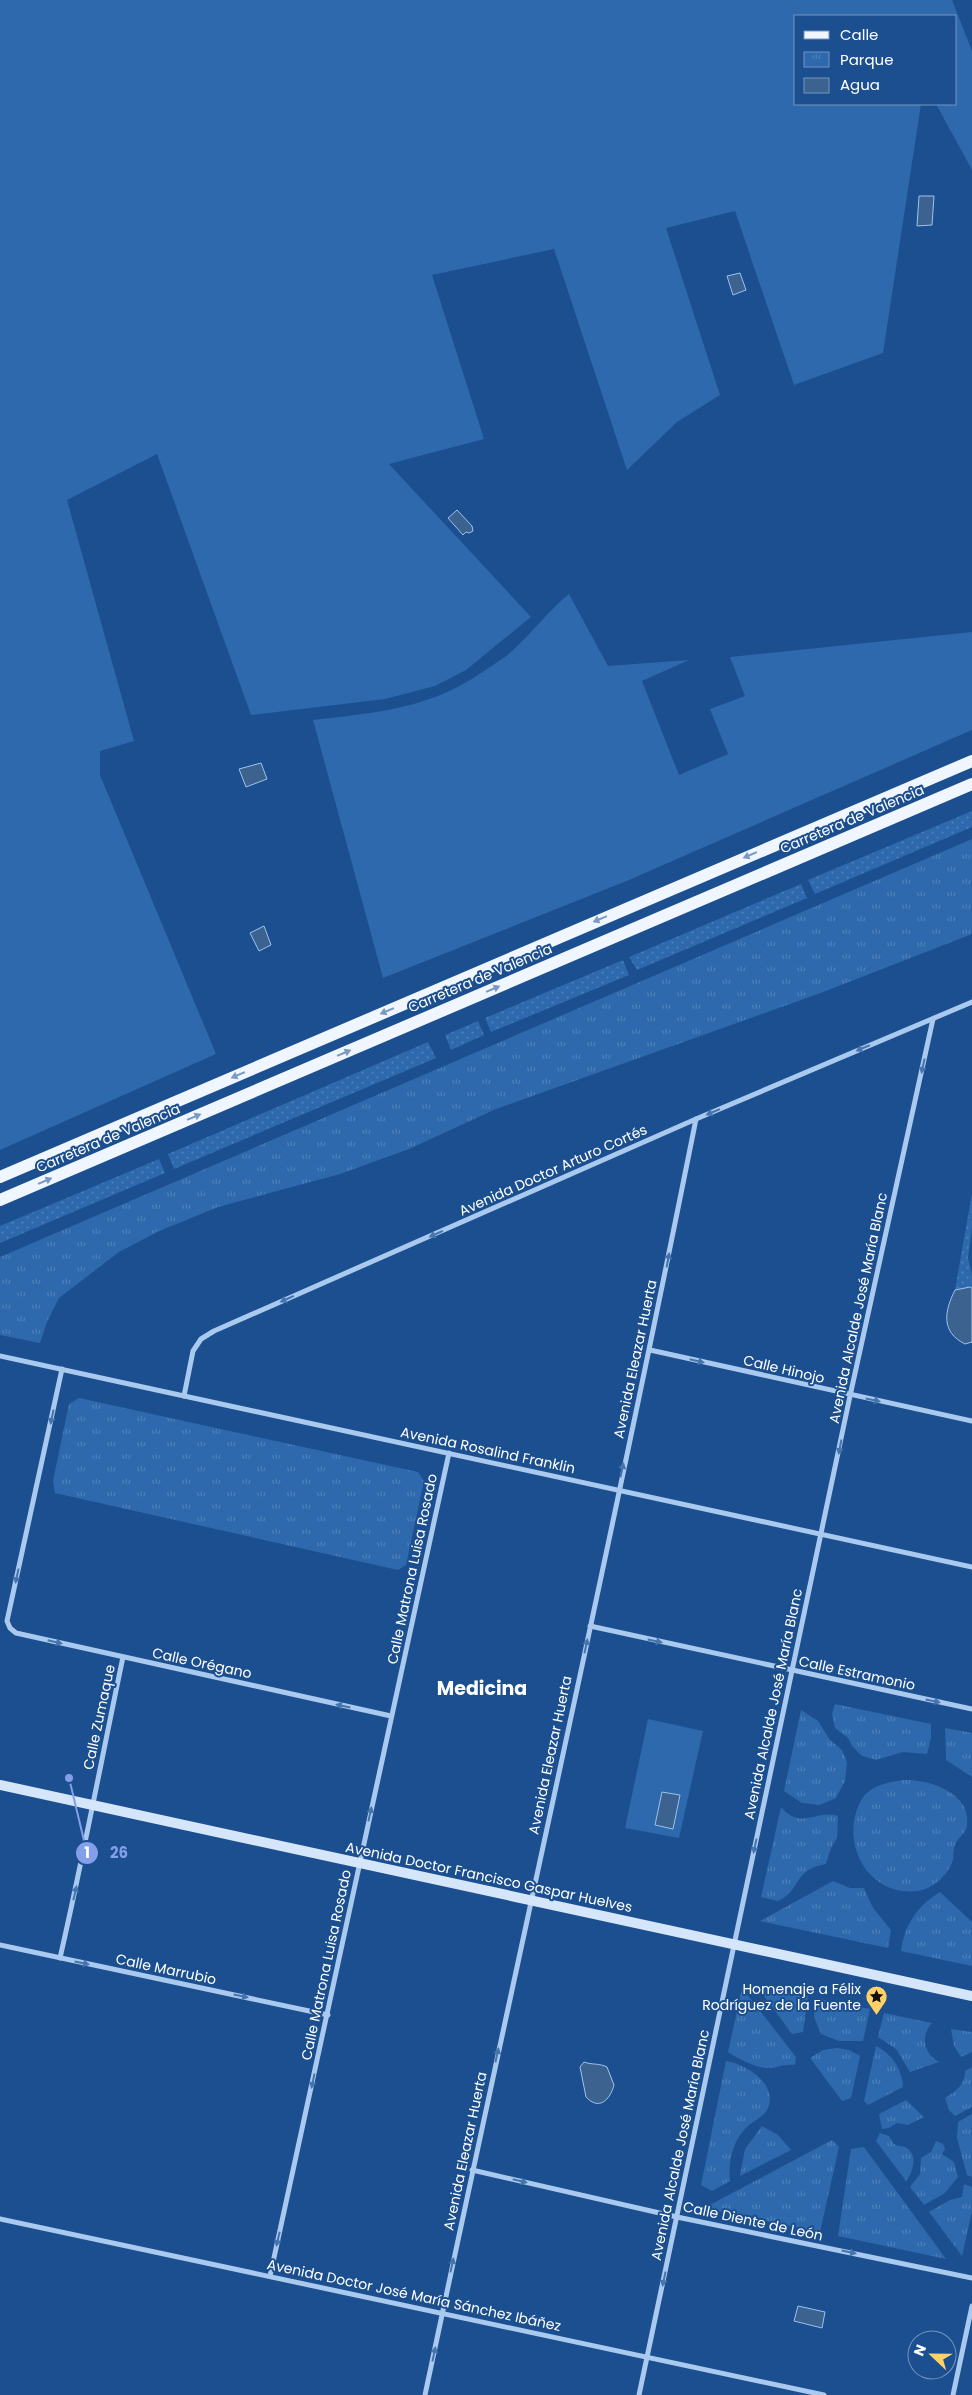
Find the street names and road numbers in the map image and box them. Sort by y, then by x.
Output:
street label: Carretera de Valencia [777,780,927,858]
street label: Carretera de Valencia [405,939,555,1017]
street label: Carretera de Valencia [33,1099,183,1177]
street label: Avenida Doctor Arturo Cortés [456,1119,650,1221]
street label: Avenida Alcalde José María Blanc [824,1191,892,1425]
street label: Avenida Eleazar Huerta [608,1278,662,1440]
street label: Calle Hinojo [741,1350,827,1388]
street label: Avenida Rosalind Franklin [399,1422,577,1478]
street label: Calle Matrona Luisa Rosado [382,1472,442,1666]
street label: Avenida Alcalde José María Blanc [739,1587,807,1821]
street label: Calle Orégano [150,1643,254,1683]
street label: Calle Estramonio [797,1651,917,1695]
street label: Calle Zumaque [78,1662,120,1771]
street label: Avenida Eleazar Huerta [523,1674,577,1836]
street label: Avenida Doctor Francisco Gaspar Huelves [344,1837,634,1917]
street label: Calle Matrona Luisa Rosado [296,1868,356,2062]
street label: Calle Marrubio [114,1949,218,1989]
street label: Avenida Alcalde José María Blanc [646,2028,714,2262]
street label: Avenida Eleazar Huerta [438,2070,492,2232]
street label: Calle Diente de León [681,2196,825,2246]
street label: Avenida Doctor José María Sánchez Ibáñez [265,2254,563,2336]

